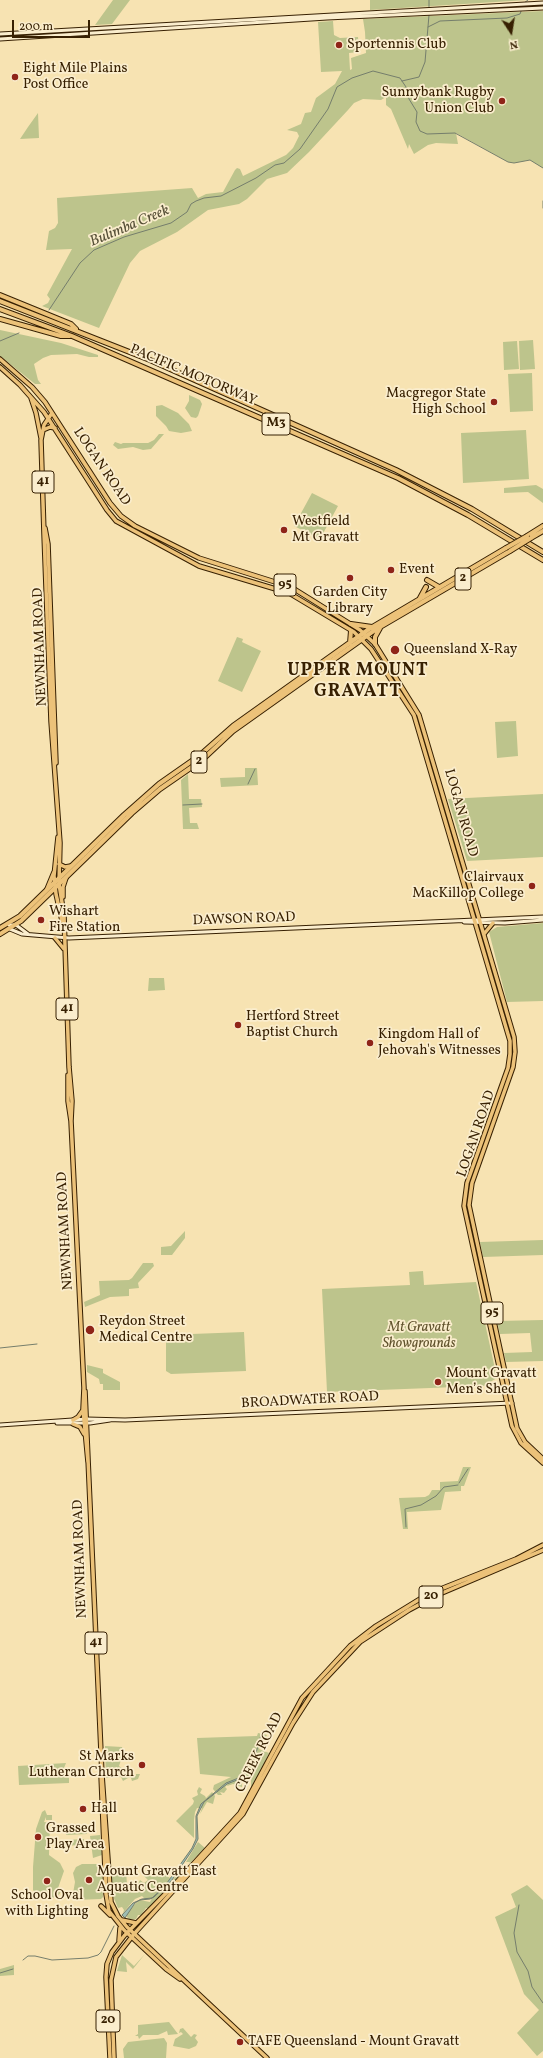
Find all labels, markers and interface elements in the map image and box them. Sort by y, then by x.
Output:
scale bar [14,12,92,38]
north arrow [491,12,531,52]
text: 200 m [19,19,53,35]
text: N [508,36,519,52]
place label: Sportennis Club [347,37,446,53]
marker: Sportennis Club [334,40,344,50]
place label: Eight Mile Plains Post Office [23,61,128,94]
marker: Eight Mile Plains Post Office [10,72,20,82]
place label: Sunnybank Rugby Union Club [382,85,494,118]
marker: Sunnybank Rugby Union Club [497,96,507,106]
water label: Bulimba Creek [88,202,172,252]
street label: PACIFIC MOTORWAY [127,342,259,410]
place label: Macgregor State High School [386,386,486,418]
marker: Macgregor State High School [489,397,499,407]
road number: M3 [262,413,290,435]
street label: LOGAN ROAD [69,425,133,509]
road number: 41 [32,471,54,493]
place label: Westfield Mt Gravatt [292,514,359,546]
marker: Westfield Mt Gravatt [279,525,289,535]
place label: Event [399,562,435,578]
marker: Event [386,565,396,575]
road number: 2 [455,568,471,590]
marker: Garden City Library [345,573,355,583]
road number: 95 [274,574,296,596]
place label: Garden City Library [313,585,387,618]
street label: NEWNHAM ROAD [31,587,51,707]
place label: Queensland X-Ray [404,642,517,658]
marker: Queensland X-Ray [389,644,401,656]
district label: UPPER MOUNT GRAVATT [287,661,429,704]
road number: 2 [191,751,207,773]
street label: LOGAN ROAD [439,767,481,859]
place label: Clairvaux MacKillop College [412,870,524,902]
marker: Clairvaux MacKillop College [527,881,537,891]
place label: Wishart Fire Station [49,904,120,936]
street label: DAWSON ROAD [192,910,296,930]
marker: Wishart Fire Station [36,915,46,925]
road number: 41 [56,998,78,1020]
place label: Hertford Street Baptist Church [246,1009,339,1042]
marker: Hertford Street Baptist Church [233,1020,243,1030]
place label: Kingdom Hall of Jehovah's Witnesses [378,1027,501,1060]
marker: Kingdom Hall of Jehovah's Witnesses [365,1038,375,1048]
street label: LOGAN ROAD [454,1088,500,1180]
street label: NEWNHAM ROAD [55,1171,77,1291]
road number: 95 [481,1302,503,1324]
place label: Reydon Street Medical Centre [99,1314,192,1346]
park label: Mt Gravatt Showgrounds [382,1320,456,1352]
marker: Reydon Street Medical Centre [84,1324,96,1336]
place label: Mount Gravatt Men’s Shed [446,1366,537,1398]
marker: Mount Gravatt Men’s Shed [433,1377,443,1387]
street label: BROADWATER ROAD [241,1389,379,1413]
street label: NEWNHAM ROAD [71,1499,91,1619]
road number: 20 [419,1586,443,1608]
road number: 41 [85,1632,107,1654]
street label: CREEK ROAD [233,1710,287,1796]
place label: St Marks Lutheran Church [29,1749,134,1782]
marker: St Marks Lutheran Church [137,1760,147,1770]
place label: Hall [91,1801,117,1817]
marker: Hall [78,1804,88,1814]
place label: Grassed Play Area [46,1821,105,1854]
marker: Grassed Play Area [33,1832,43,1842]
place label: Mount Gravatt East Aquatic Centre [97,1864,217,1896]
marker: Mount Gravatt East Aquatic Centre [84,1875,94,1885]
marker: School Oval with Lighting [42,1876,52,1886]
place label: School Oval with Lighting [5,1888,89,1920]
road number: 20 [96,2010,120,2032]
place label: TAFE Queensland - Mount Gravatt [248,2034,459,2050]
marker: TAFE Queensland - Mount Gravatt [235,2037,245,2047]

